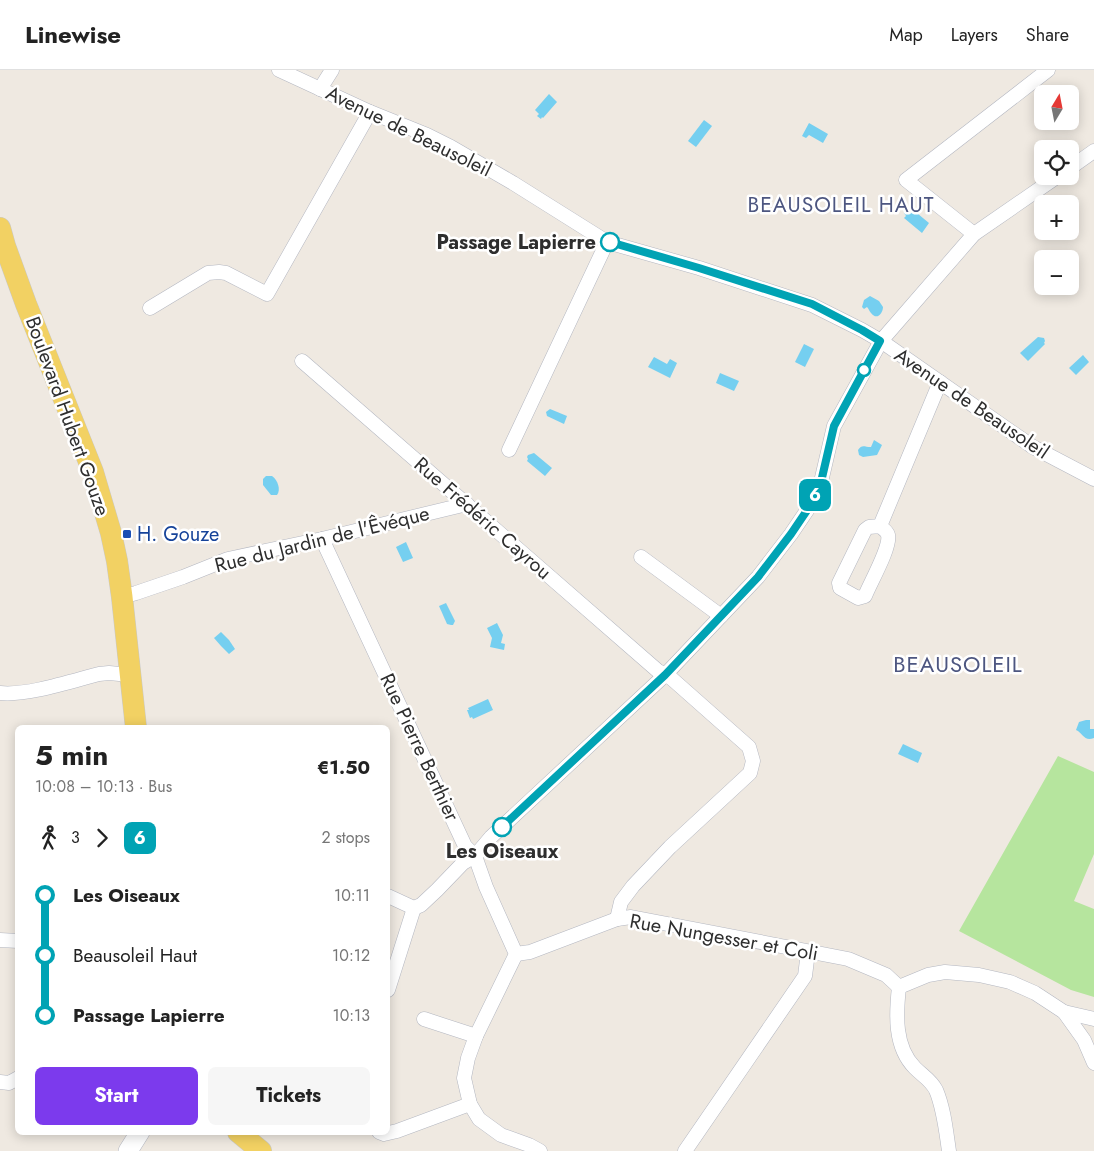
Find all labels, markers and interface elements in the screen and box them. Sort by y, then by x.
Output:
text: Linewise [25,17,121,52]
text: Map [889,22,923,48]
text: Layers [951,22,998,48]
text: Share [1026,22,1069,48]
street label: Avenue de Beausoleil [321,79,497,184]
north arrow [1034,85,1079,130]
map controls [1034,85,1079,295]
button: locate [1034,140,1079,185]
district label: BEAUSOLEIL HAUT [747,190,935,220]
button: + [1034,195,1079,240]
place label: Passage Lapierre [436,228,596,257]
marker: Passage Lapierre [600,232,620,252]
button: − [1034,250,1079,295]
street label: Boulevard Hubert Gouze [18,312,117,520]
street label: Avenue de Beausoleil [888,341,1055,466]
unlabelled marker [857,363,871,377]
street label: Rue Frédéric Cayrou [408,450,558,586]
line badge: 6 [799,479,831,511]
text: 6 [809,482,821,508]
street label: Rue du Jardin de l'Êvéque [212,499,432,580]
place label: H. Gouze [137,520,219,549]
marker: H. Gouze [121,528,133,540]
district label: BEAUSOLEIL [893,648,1023,680]
street label: Rue Pierre Berthier [373,669,467,826]
text: 5 min [35,735,108,776]
text: €1.50 [317,754,370,781]
text: 10:08 – 10:13 · Bus [35,775,172,798]
marker: Les Oiseaux [492,817,512,837]
icon: walk [35,824,63,852]
icon: forward [88,824,116,852]
text: 6 [134,825,146,851]
text: 3 [71,826,80,849]
text: 2 stops [322,826,370,849]
place label: Les Oiseaux [446,837,559,866]
text: Les Oiseaux [73,882,180,909]
text: 10:11 [334,884,370,907]
street label: Rue Nungesser et Coli [627,907,820,968]
text: Beausoleil Haut [73,942,197,969]
text: 10:12 [332,944,370,967]
text: Passage Lapierre [73,1002,225,1029]
text: 10:13 [332,1004,370,1027]
button: Start [35,1067,198,1125]
button: Tickets [208,1067,370,1125]

